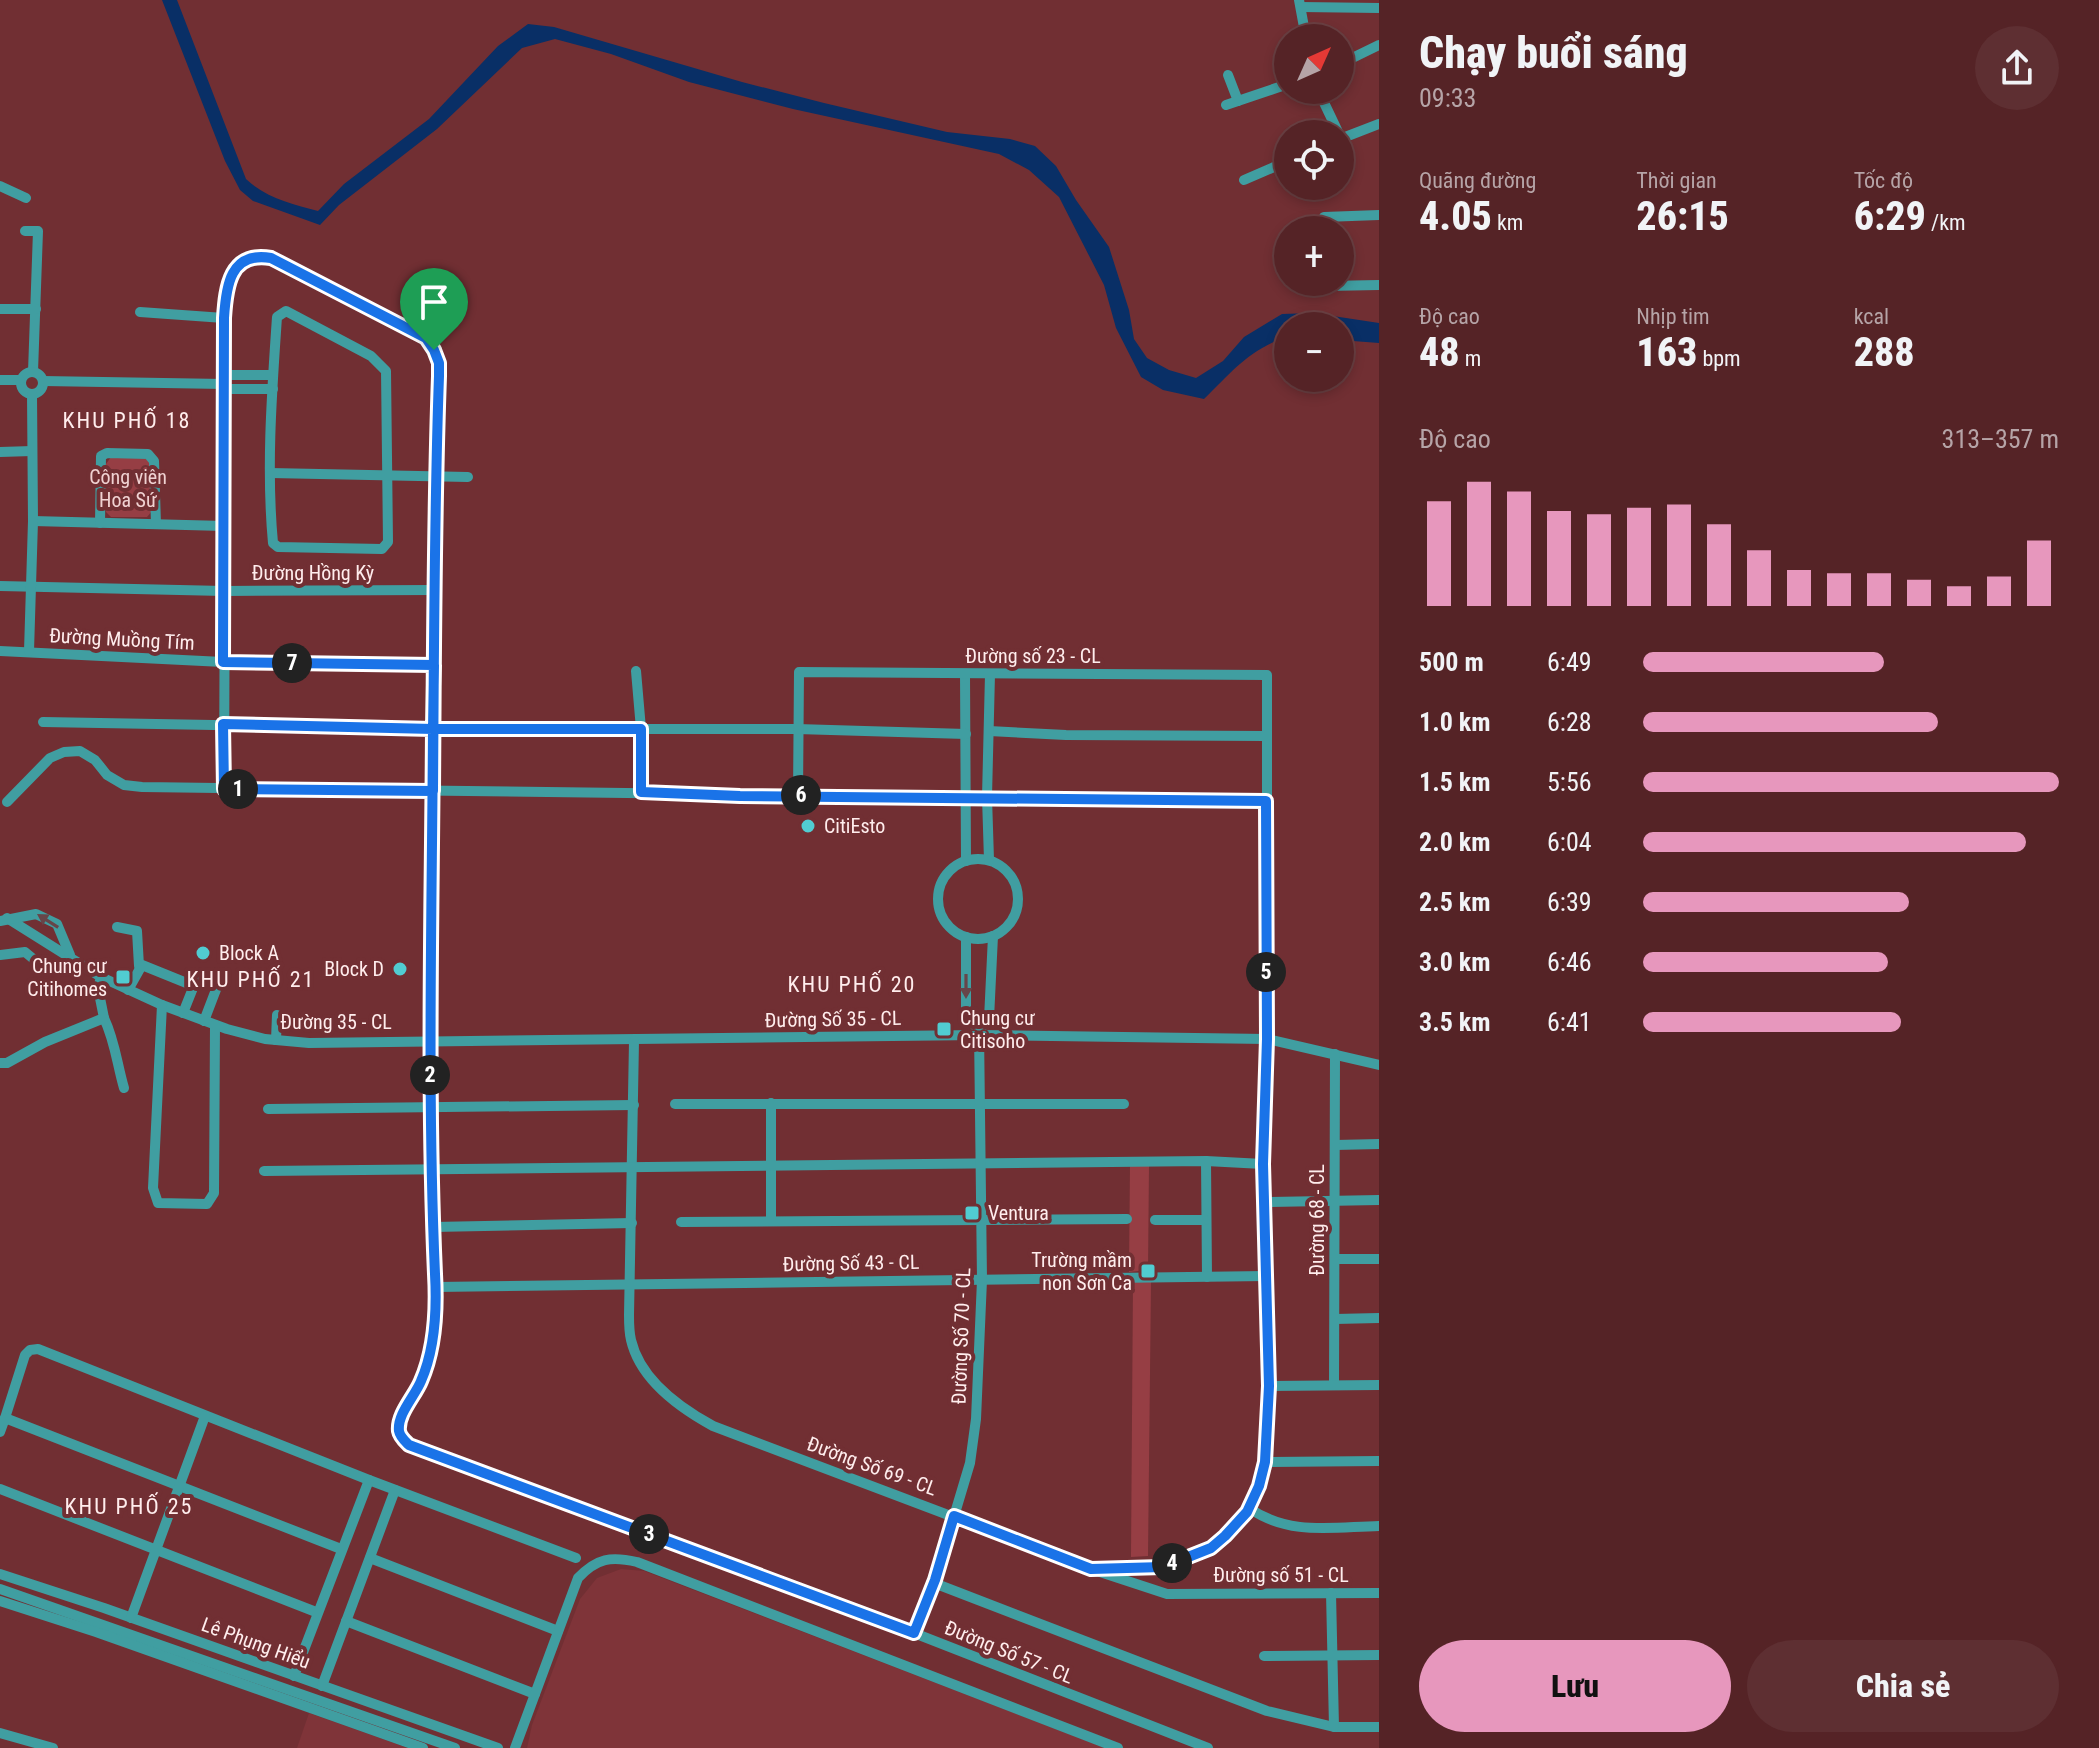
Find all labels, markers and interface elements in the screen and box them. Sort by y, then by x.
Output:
north arrow [1274,24,1354,104]
map controls [1274,24,1354,392]
button: share [1975,26,2059,110]
text: Chạy buổi sáng [1419,27,1688,79]
text: 09:33 [1419,83,1476,113]
button: locate [1274,120,1354,200]
text: Quãng đường [1419,168,1536,193]
text: Thời gian [1636,168,1717,193]
text: Tốc độ [1854,168,1913,193]
text: 4.05 [1419,193,1492,240]
text: 26:15 [1636,193,1729,240]
text: 6:29 [1854,193,1926,240]
text: km [1492,210,1523,235]
text: /km [1926,210,1966,235]
button: + [1274,216,1354,296]
pin [400,268,468,350]
icon: arrive [412,280,456,324]
text: Độ cao [1419,304,1480,329]
text: Nhịp tim [1636,304,1710,329]
text: kcal [1854,304,1889,329]
button: − [1274,312,1354,392]
text: 48 [1419,329,1460,376]
text: 163 [1636,329,1697,376]
text: 288 [1854,329,1915,376]
text: m [1460,346,1481,371]
text: bpm [1697,346,1741,371]
district label: KHU PHỐ 18 [63,406,191,433]
text: Độ cao [1419,424,1491,454]
text: 313–357 m [1942,424,2059,454]
park label: Công viên Hoa Sứ [89,465,167,512]
street label: Đường Hồng Kỳ [252,561,374,585]
street label: Đường Muồng Tím [49,623,195,655]
pin: 7 [272,643,312,683]
street label: Đường số 23 - CL [965,644,1101,668]
text: 500 m [1419,647,1484,677]
text: 6:49 [1547,647,1592,677]
text: 7 [286,650,298,675]
text: 1.0 km [1419,707,1491,737]
text: 6:28 [1547,707,1592,737]
text: 1.5 km [1419,767,1491,797]
text: 5:56 [1547,767,1592,797]
pin: 1 [218,769,258,809]
pin: 6 [781,775,821,815]
text: 1 [232,776,244,801]
text: 6 [795,782,807,807]
place label: CitiEsto [824,814,885,838]
marker: CitiEsto [799,817,817,835]
text: 2.0 km [1419,827,1491,857]
text: 6:04 [1547,827,1592,857]
text: 2.5 km [1419,887,1491,917]
text: 6:39 [1547,887,1592,917]
one-way arrow [36,914,59,929]
place label: Block A [219,941,279,965]
marker: Block A [194,944,212,962]
text: 3.0 km [1419,947,1491,977]
text: 6:46 [1547,947,1592,977]
pin: 5 [1246,952,1286,992]
place label: Chung cư Citihomes [27,954,107,1001]
place label: Block D [324,957,384,981]
text: 5 [1260,959,1272,984]
marker: Block D [391,960,409,978]
district label: KHU PHỐ 21 [187,965,315,992]
marker: Chung cư Citihomes [114,968,132,986]
district label: KHU PHỐ 20 [788,970,916,997]
one-way arrow [960,974,972,999]
street label: Đường Số 35 - CL [764,1006,902,1032]
place label: Chung cư Citisoho [960,1006,1035,1053]
text: 3.5 km [1419,1007,1491,1037]
text: 6:41 [1547,1007,1592,1037]
street label: Đường 35 - CL [280,1010,392,1034]
marker: Chung cư Citisoho [935,1020,953,1038]
pin: 2 [410,1055,450,1095]
text: 2 [424,1062,436,1087]
street label: Đường 68 - CL [1305,1164,1329,1276]
place label: Ventura [988,1201,1049,1225]
marker: Ventura [963,1204,981,1222]
place label: Trường mầm non Sơn Ca [1031,1248,1132,1295]
street label: Đường Số 43 - CL [782,1250,920,1276]
marker: Trường mầm non Sơn Ca [1139,1262,1157,1280]
street label: Đường Số 70 - CL [947,1267,975,1405]
street label: Đường Số 69 - CL [804,1431,940,1501]
district label: KHU PHỐ 25 [65,1492,193,1519]
pin: 3 [629,1514,669,1554]
text: 3 [643,1521,655,1546]
pin: 4 [1152,1543,1192,1583]
text: 4 [1166,1550,1178,1575]
street label: Đường số 51 - CL [1213,1563,1349,1587]
street label: Lê Phụng Hiểu [198,1612,314,1674]
street label: Đường Số 57 - CL [941,1615,1077,1689]
button: Lưu [1419,1640,1731,1732]
button: Chia sẻ [1747,1640,2059,1732]

